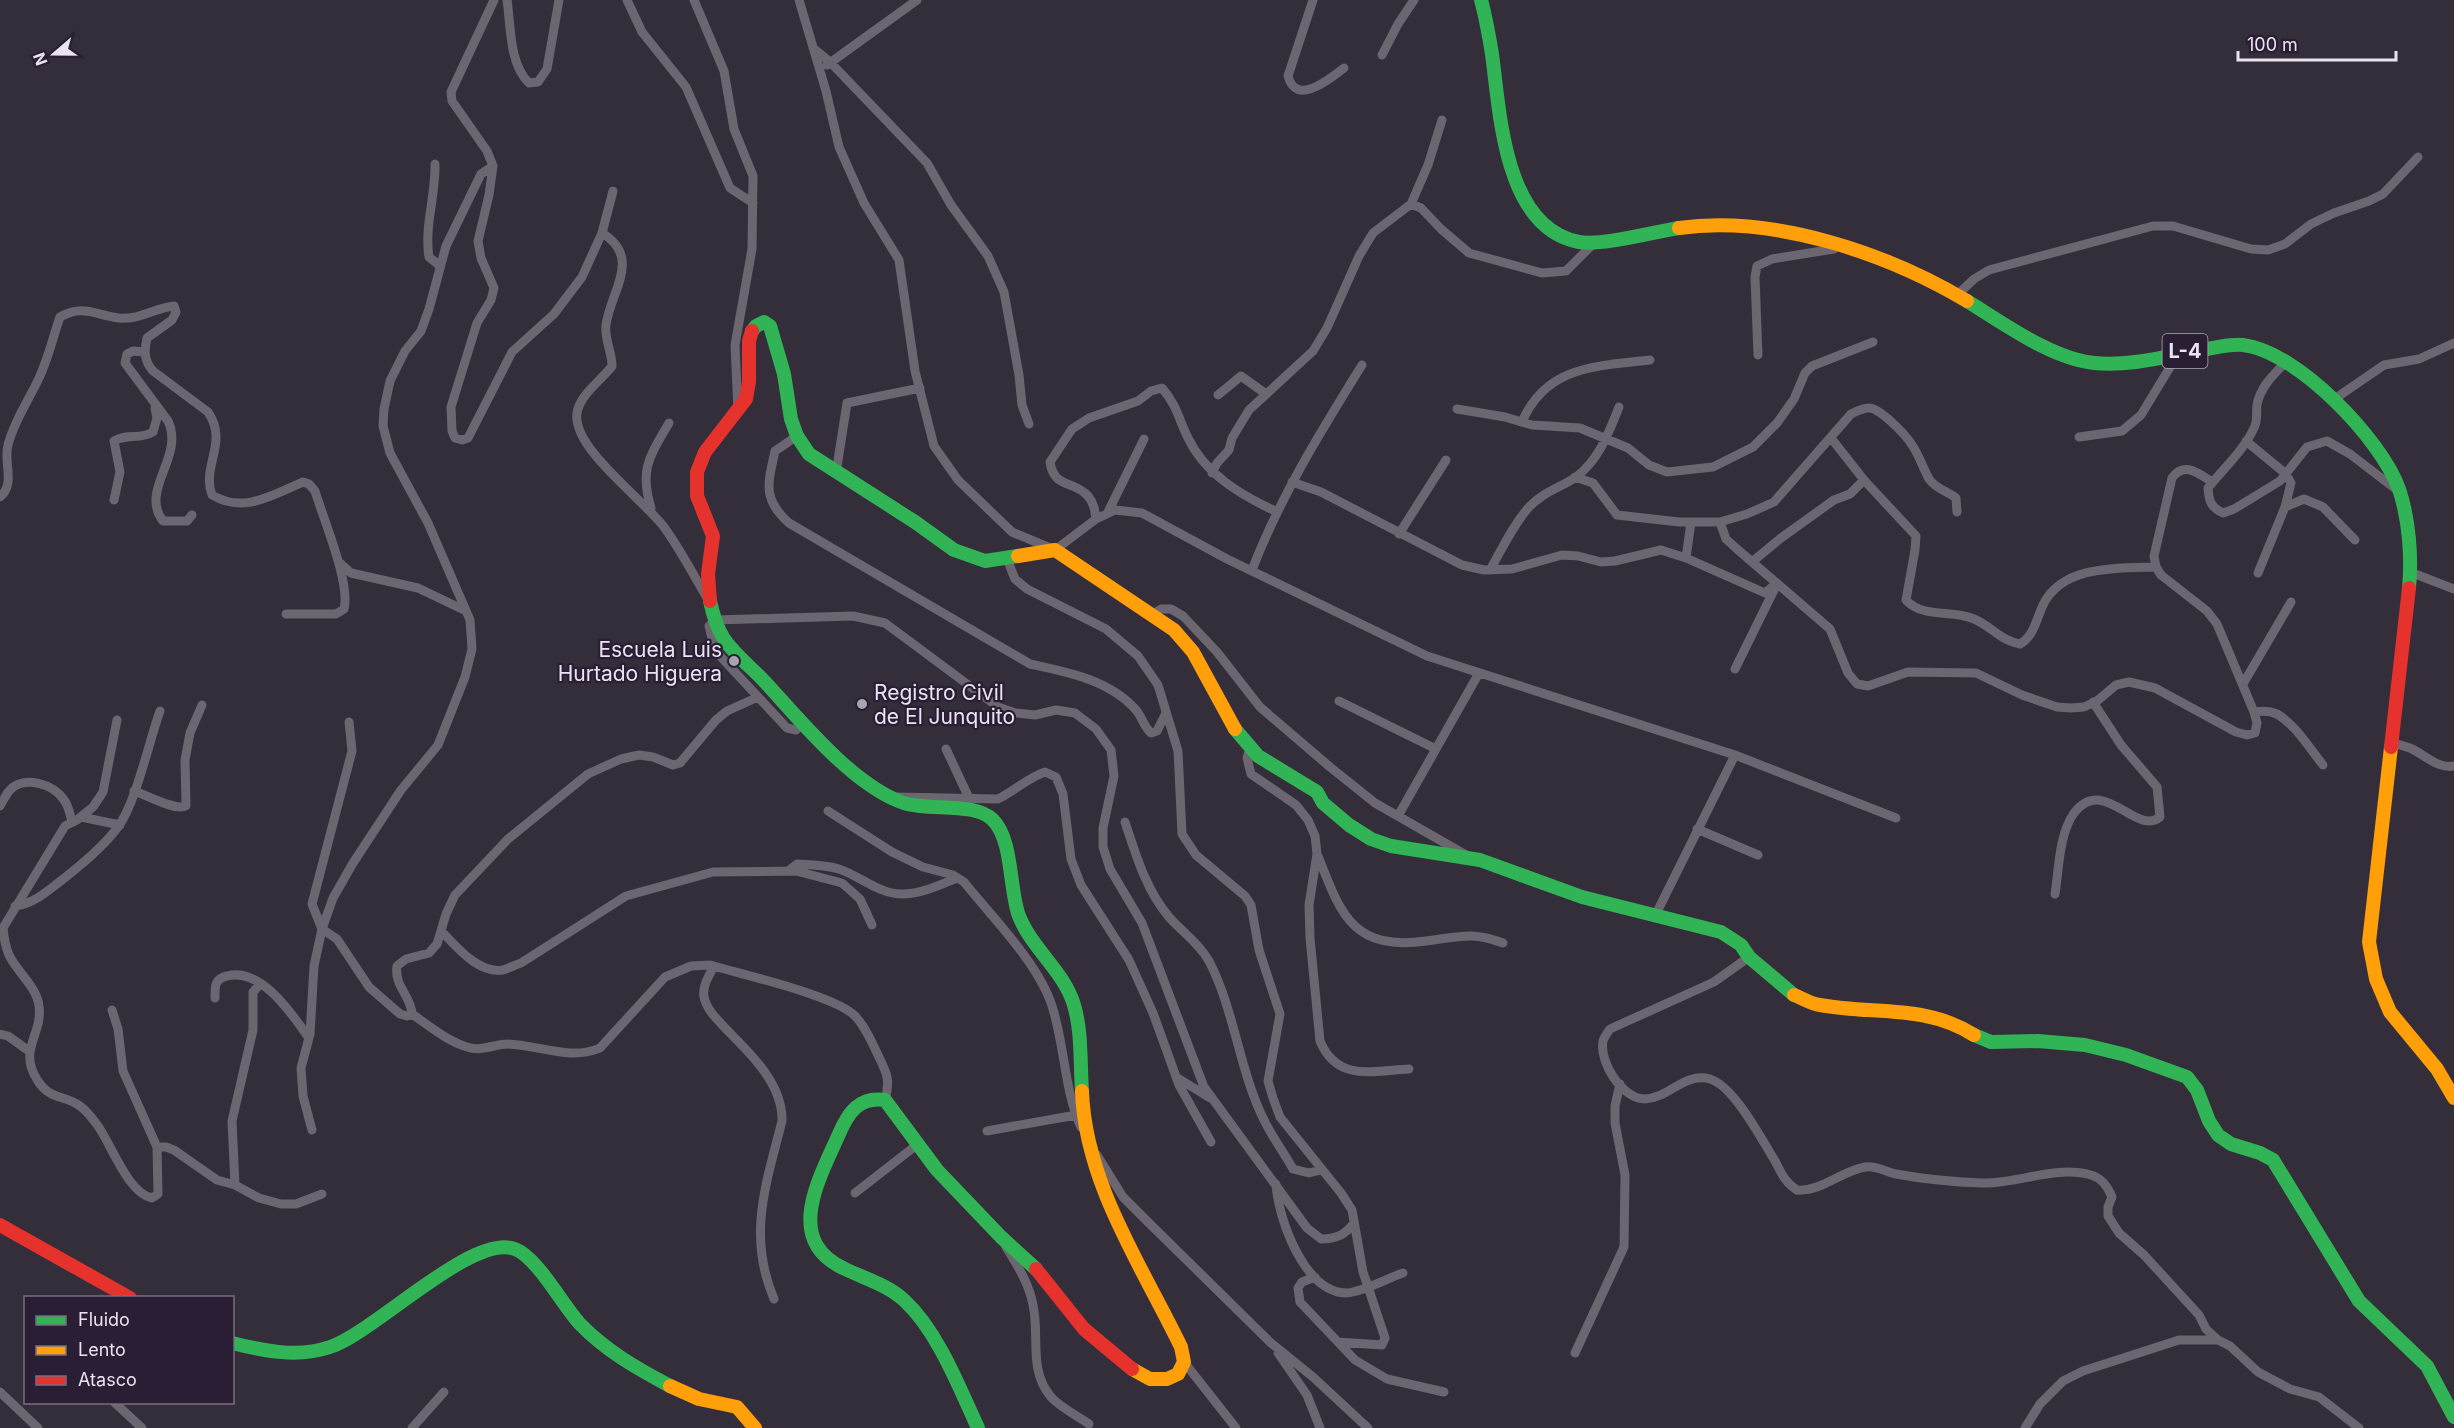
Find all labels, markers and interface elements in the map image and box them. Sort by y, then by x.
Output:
north arrow [24,24,84,84]
scale bar [2238,24,2396,62]
text: 100 m [2247,34,2298,55]
text: N [28,50,51,68]
road number: L-4 [2162,334,2208,368]
place label: Escuela Luis Hurtado Higuera [558,637,722,686]
marker: Escuela Luis Hurtado Higuera [727,654,741,668]
place label: Registro Civil de El Junquito [874,680,1015,729]
marker: Registro Civil de El Junquito [855,697,869,711]
legend [24,1296,234,1404]
text: Fluido [78,1309,130,1330]
text: Lento [78,1339,126,1360]
text: Atasco [78,1369,137,1390]

